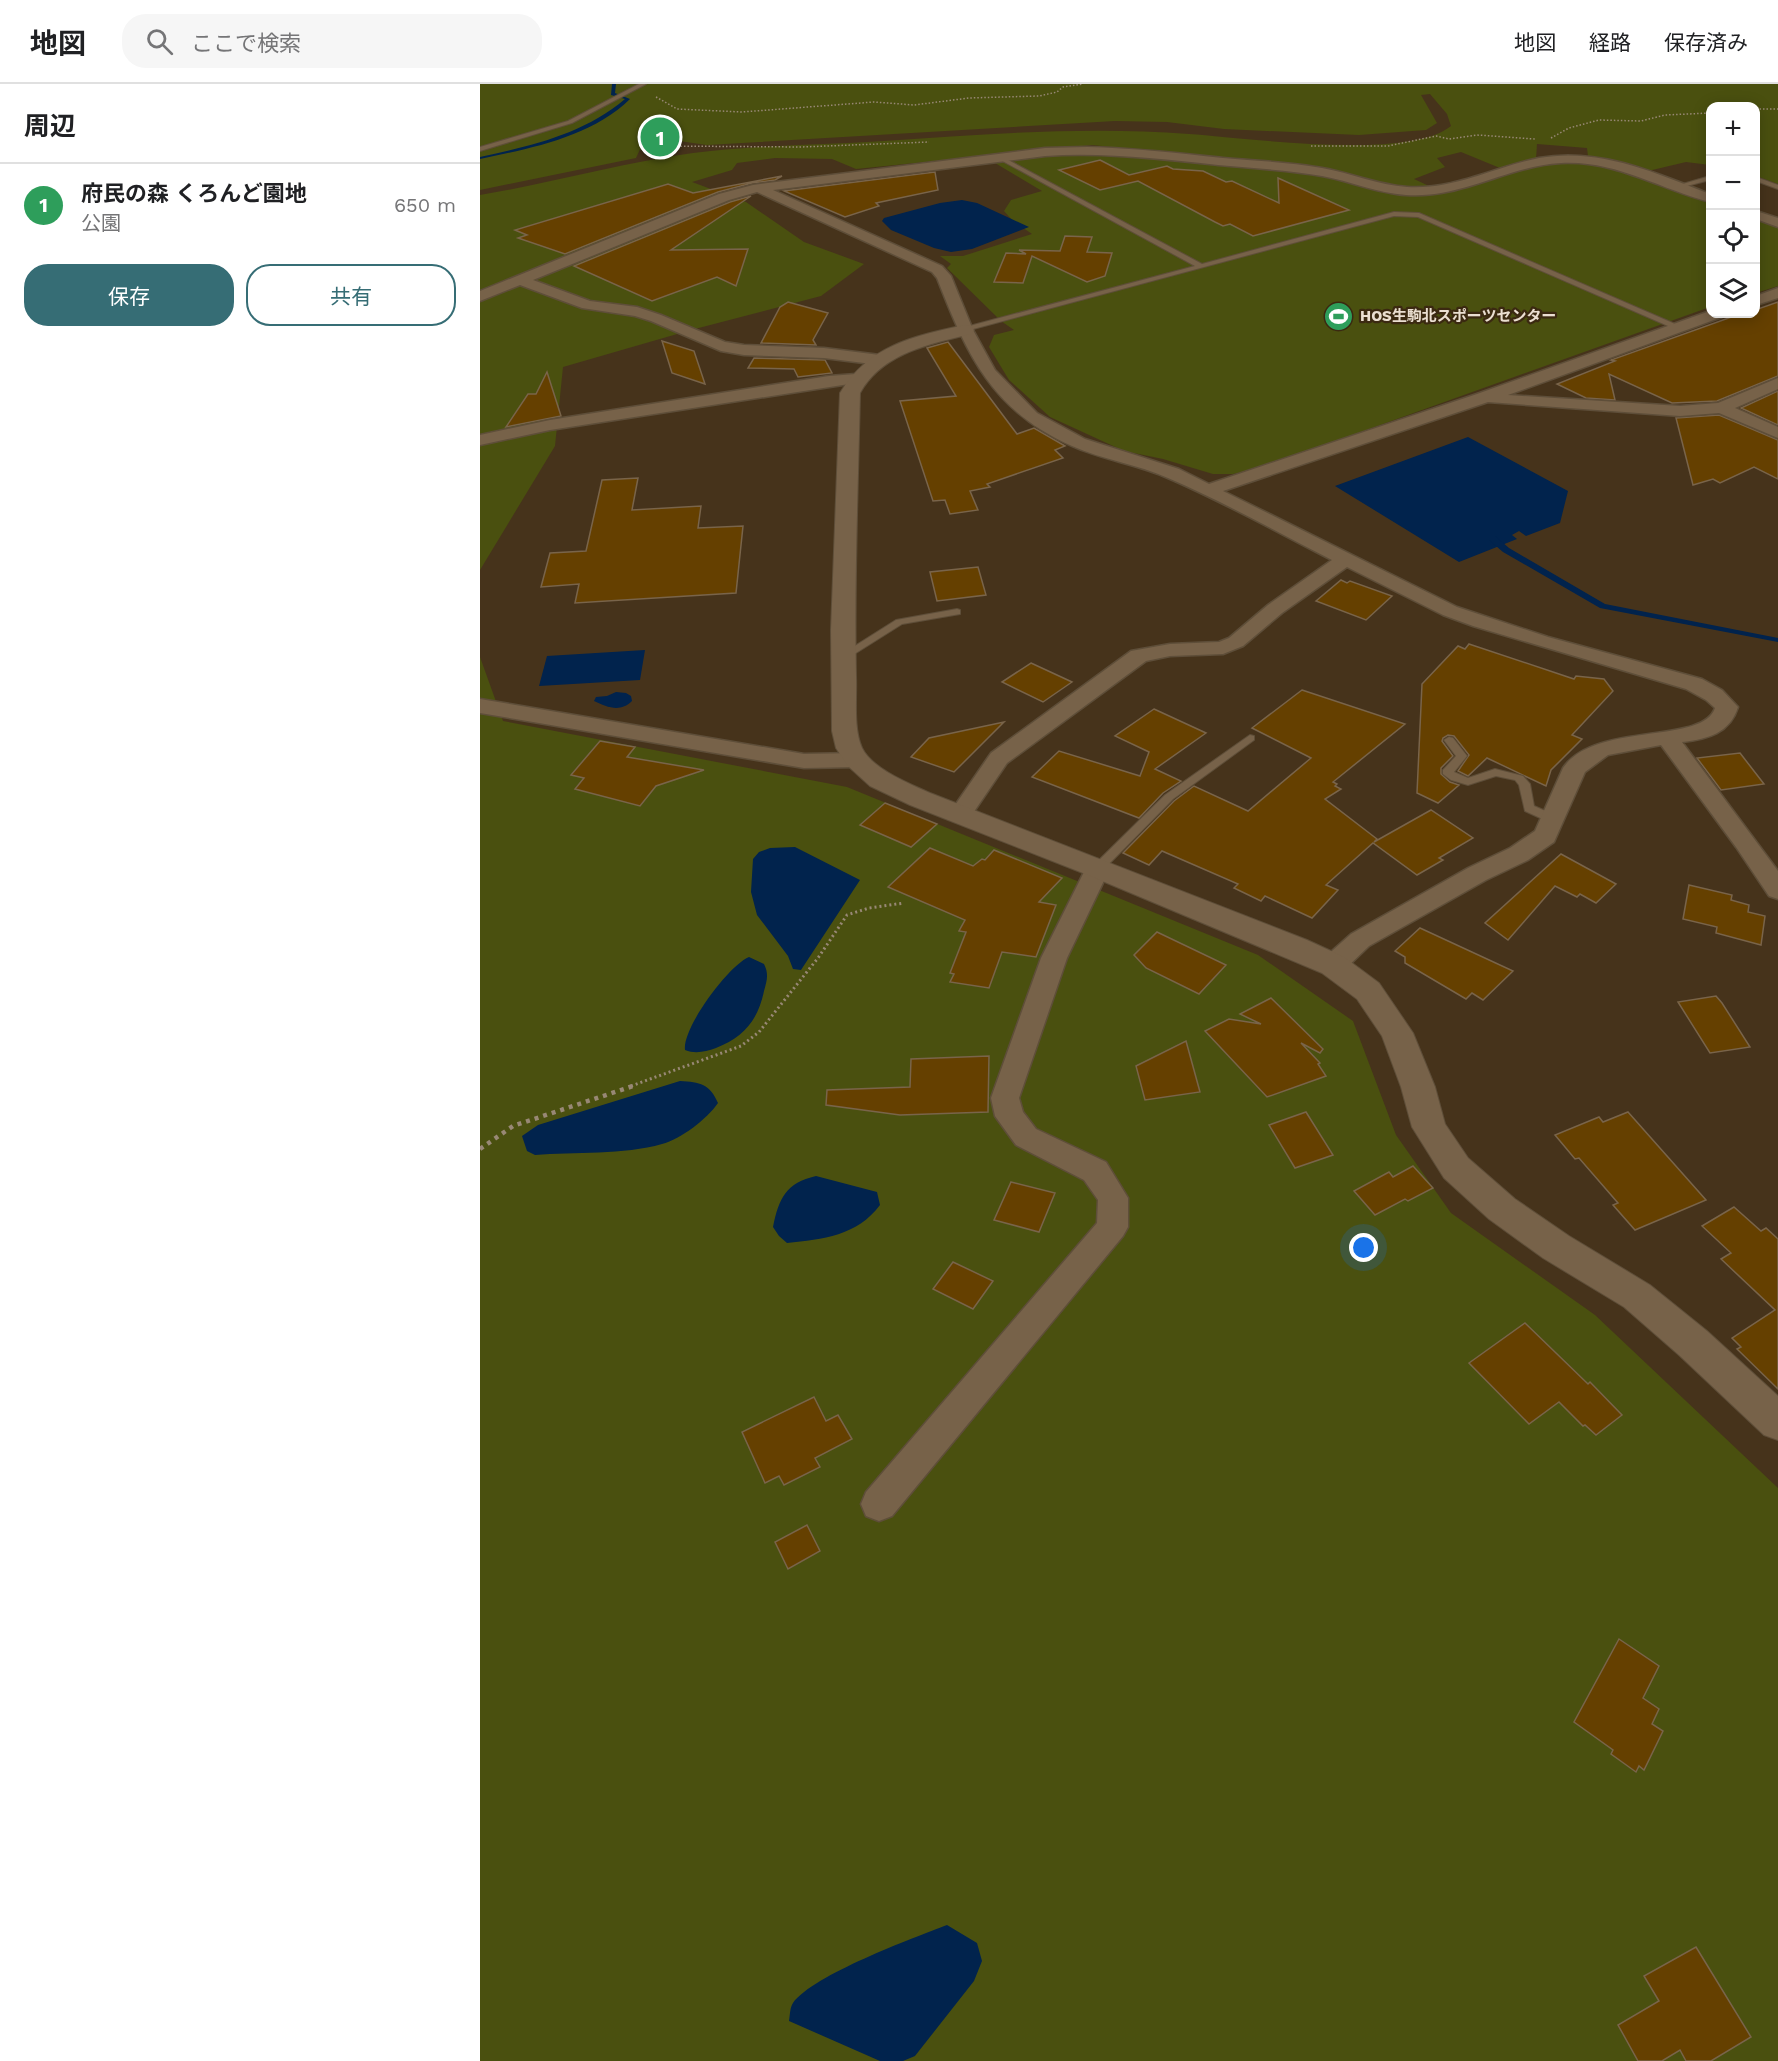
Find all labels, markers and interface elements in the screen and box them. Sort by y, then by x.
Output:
search box [122,14,542,68]
icon: search [143,25,176,58]
text: 地図 [30,27,86,60]
text: 地図 [1514,30,1556,55]
text: 経路 [1589,30,1631,55]
text: 保存済み [1664,30,1748,55]
text: ここで検索 [191,31,301,56]
map controls [1706,102,1760,318]
button: + [1706,102,1760,156]
text: 周辺 [24,111,76,141]
pin: 1 [640,115,680,160]
button: − [1706,156,1760,210]
text: 府民の森 くろんど園地 [81,181,307,206]
text: 1 [39,193,48,217]
text: 650 m [394,193,456,217]
button: locate [1706,210,1760,264]
text: 公園 [81,211,121,235]
button: 保存 [24,264,234,326]
button: 共有 [246,264,456,326]
button: layers [1706,264,1760,318]
sports icon: HOS生駒北スポーツセンター [1323,300,1355,332]
place label: HOS生駒北スポーツセンター [1360,307,1556,325]
your location [1349,1233,1378,1262]

